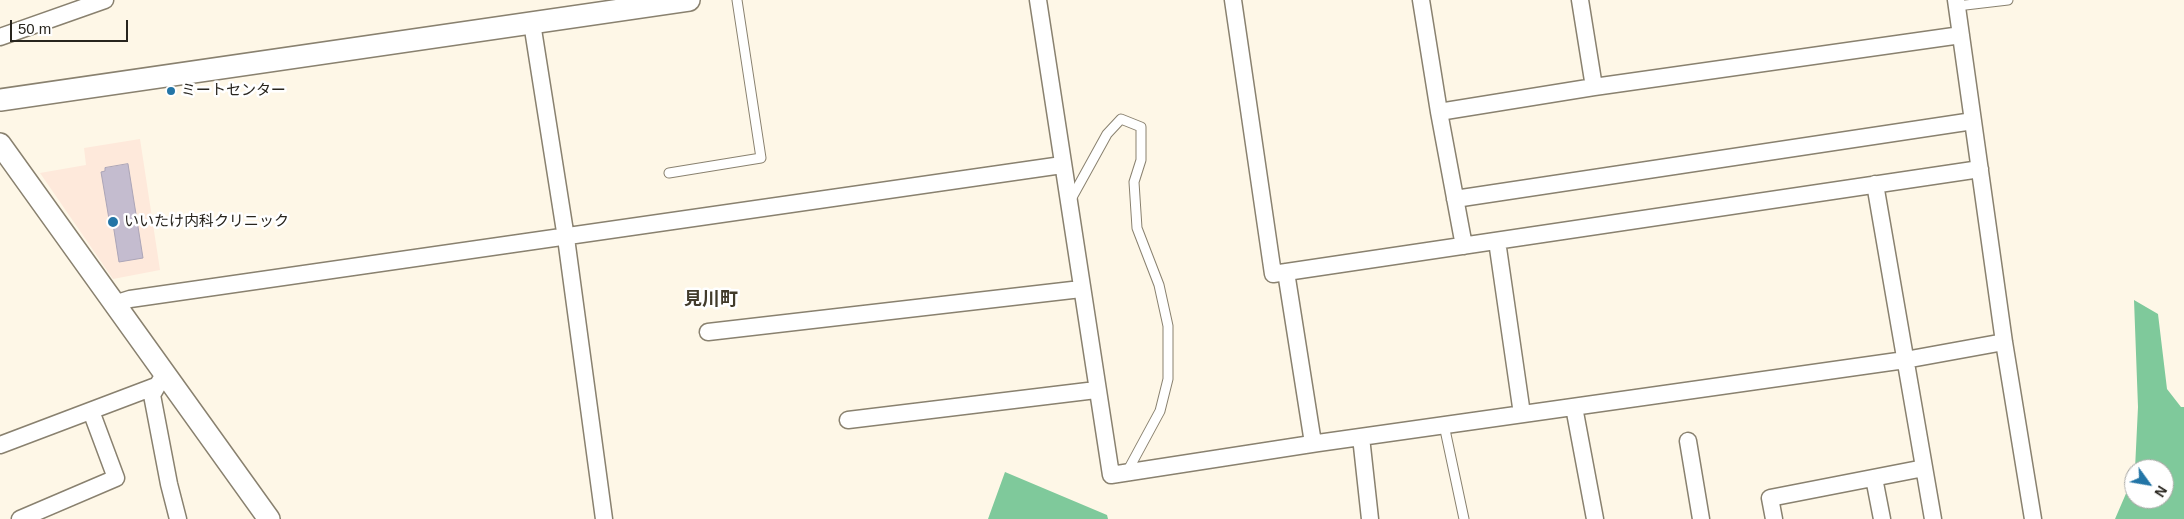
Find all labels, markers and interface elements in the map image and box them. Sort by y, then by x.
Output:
scale bar [12,10,130,42]
text: 50 m [18,20,51,37]
place label: ミートセンター [181,82,286,100]
marker: ミートセンター [165,85,177,97]
place label: いいたけ内科クリニック [124,213,289,231]
marker: いいたけ内科クリニック [106,215,120,229]
district label: 見川町 [684,289,738,311]
north arrow [2124,459,2174,509]
text: N [2151,483,2170,500]

